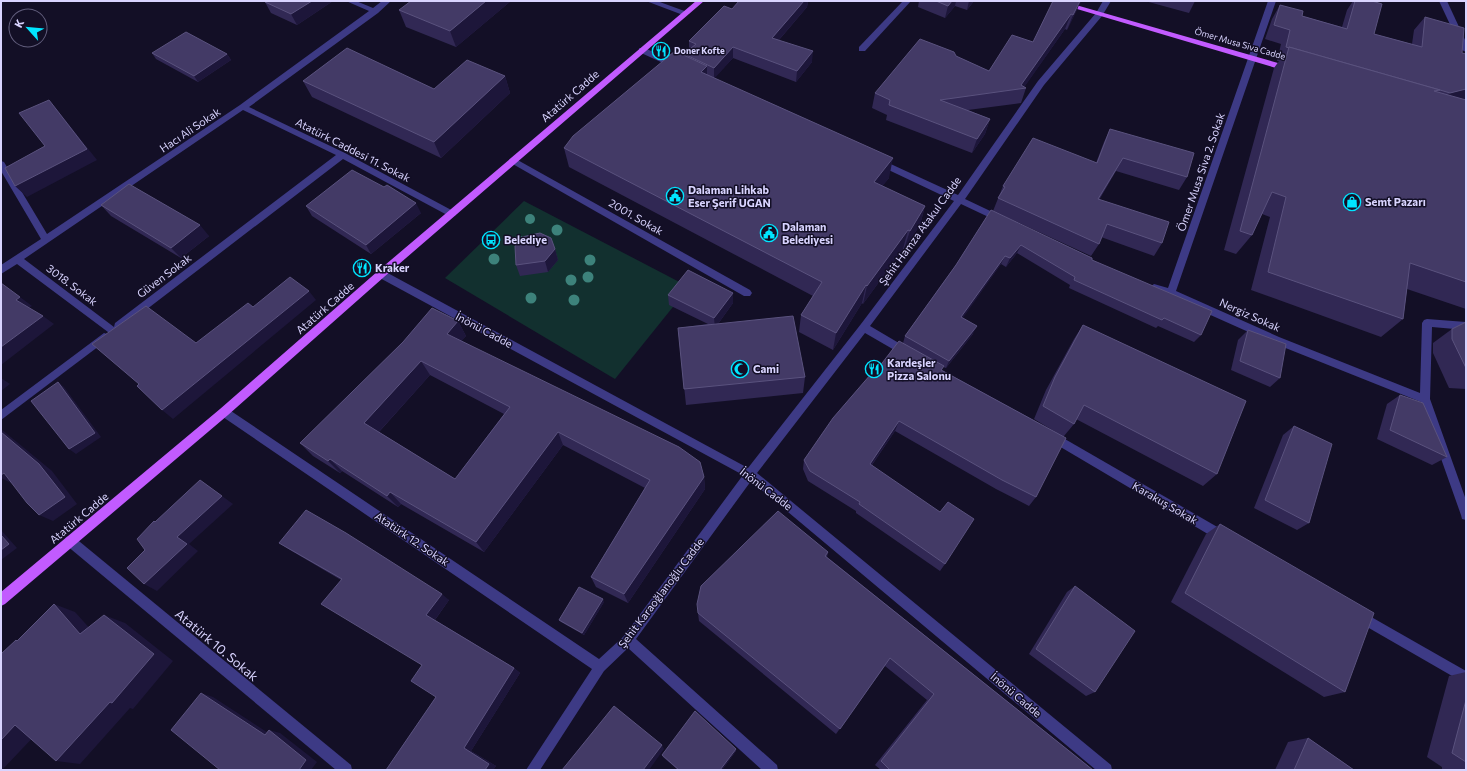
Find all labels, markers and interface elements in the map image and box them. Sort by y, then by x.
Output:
north arrow [8,8,48,48]
text: K [11,17,26,30]
street label: Ömer Musa Siva Cadde [1193,25,1287,62]
restaurant icon: Doner Kofte [651,41,671,61]
place label: Doner Kofte [674,45,725,56]
street label: Atatürk Cadde [538,67,601,124]
street label: Hacı Ali Sokak [157,104,223,155]
street label: Ömer Musa Siva 2. Sokak [1173,110,1227,233]
street label: Atatürk Caddesi 11. Sokak [294,115,413,184]
street label: Şehit Hamza Atakul Cadde [876,174,964,288]
place label: Dalaman Lihkab Eser Şerif UGAN [688,183,771,209]
public building icon: Dalaman Lihkab Eser Şerif UGAN [665,186,685,206]
shop icon: Semt Pazarı [1342,192,1362,212]
place label: Semt Pazarı [1365,195,1426,208]
street label: 2001. Sokak [607,196,666,237]
place label: Dalaman Belediyesi [782,220,833,246]
public building icon: Dalaman Belediyesi [759,223,779,243]
bus stop icon: Belediye [481,230,501,250]
place label: Belediye [504,233,547,246]
street label: Güven Sokak [134,251,193,300]
restaurant icon: Kraker [352,258,372,278]
street label: 3018. Sokak [44,261,100,308]
place label: Kraker [375,261,410,274]
street label: Atatürk Cadde [293,279,356,336]
street label: Nergiz Sokak [1218,295,1283,334]
street label: İnönü Cadde [454,308,515,350]
place label: Kardeşler Pizza Salonu [887,356,951,382]
mosque icon: Cami [730,359,750,379]
restaurant icon: Kardeşler Pizza Salonu [864,359,884,379]
place label: Cami [753,362,779,375]
street label: İnönü Cadde [738,464,796,513]
street label: Karakuş Sokak [1130,479,1200,526]
street label: Atatürk Cadde [47,489,111,546]
street label: Atatürk 12. Sokak [373,509,452,568]
street label: Şehit Karaoğlanoğlu Cadde [615,535,706,650]
street label: Atatürk 10. Sokak [172,606,262,684]
street label: İnönü Cadde [988,669,1045,720]

